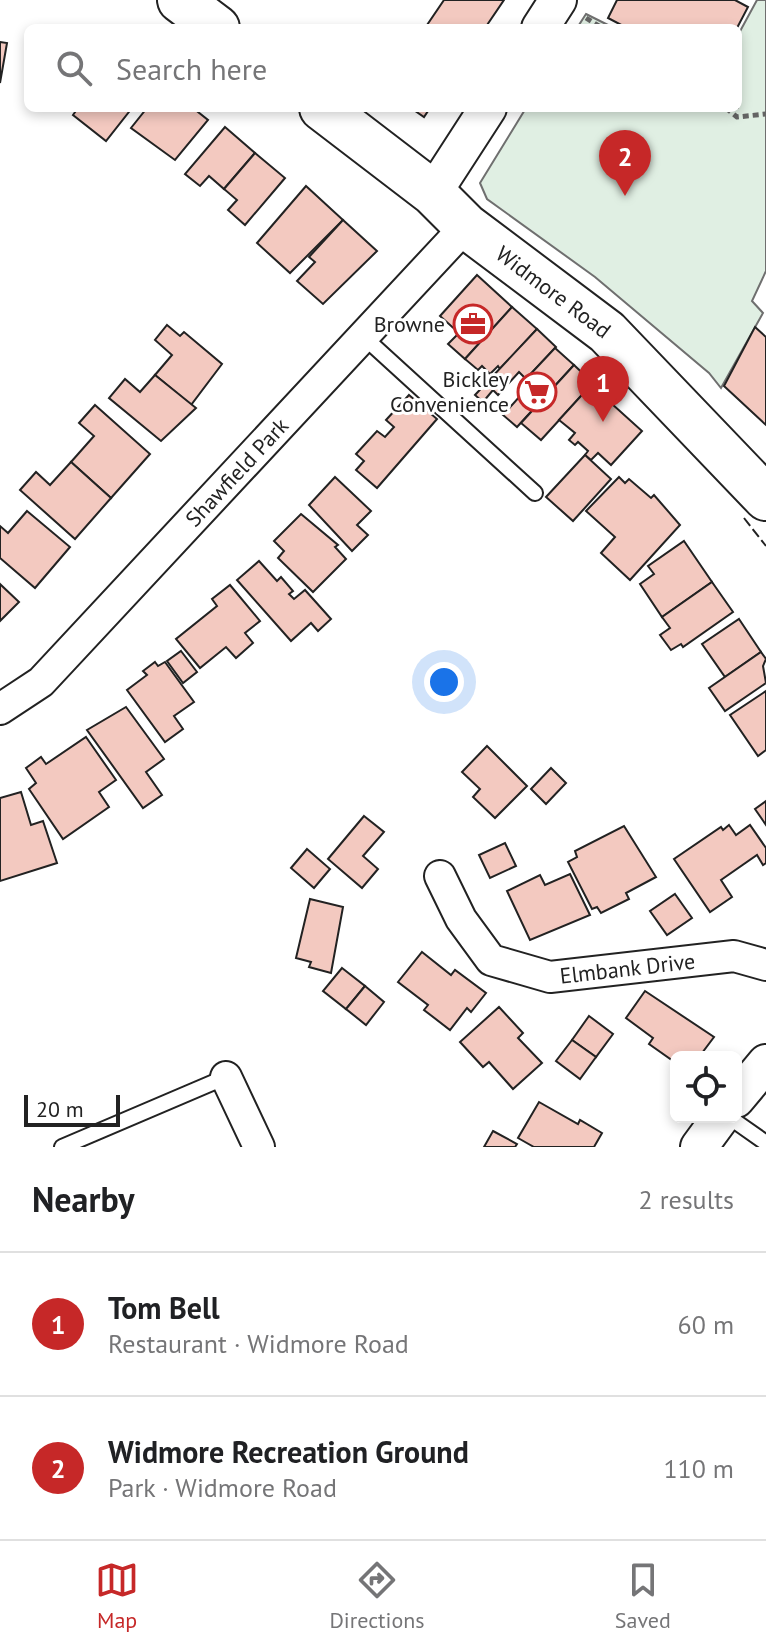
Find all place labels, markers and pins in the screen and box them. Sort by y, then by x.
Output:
pin: 2 [599,130,651,196]
office icon: Browne [452,303,494,345]
place label: Browne [374,310,445,338]
pin: 1 [577,356,629,422]
place label: Bickley Convenience [390,365,510,418]
supermarket icon: Bickley Convenience [516,371,558,413]

